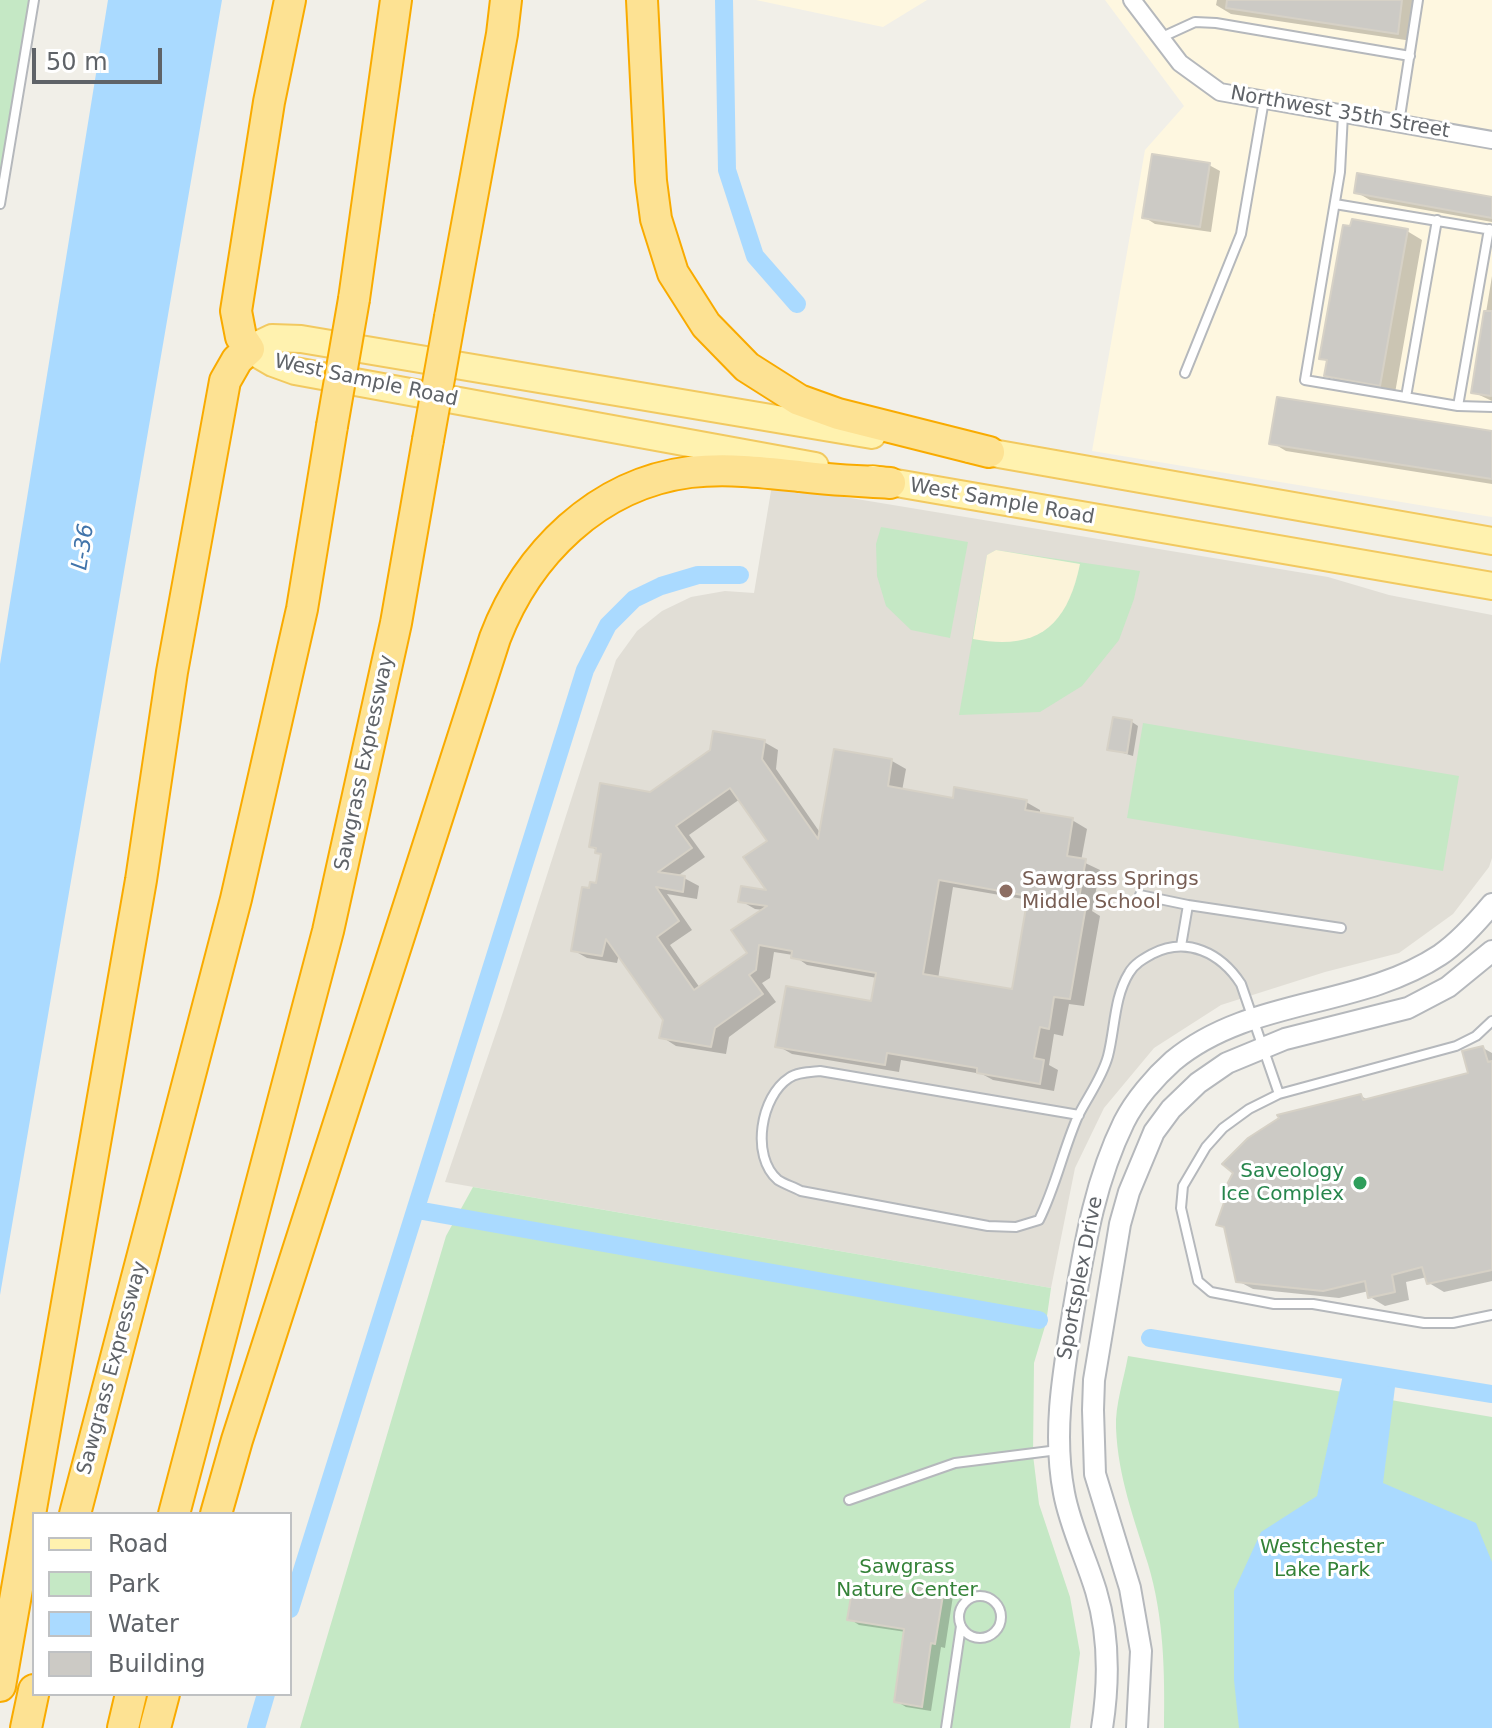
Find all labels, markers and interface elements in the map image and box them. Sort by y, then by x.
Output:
scale bar [36,32,166,82]
text: 50 m [46,48,108,76]
street label: Northwest 35th Street [1228,82,1452,144]
street label: West Sample Road [272,350,460,412]
street label: West Sample Road [908,474,1096,530]
water label: L-36 [67,522,101,572]
street label: Sawgrass Expressway [330,653,400,873]
place label: Sawgrass Springs Middle School [1022,868,1199,915]
marker: Sawgrass Springs Middle School [997,882,1015,900]
place label: Saveology Ice Complex [1221,1160,1344,1207]
marker: Saveology Ice Complex [1351,1174,1369,1192]
street label: Sportsplex Drive [1053,1194,1109,1362]
street label: Sawgrass Expressway [73,1259,153,1477]
legend [32,1512,292,1696]
text: Road [108,1530,168,1558]
park label: Westchester Lake Park [1260,1536,1384,1583]
park label: Sawgrass Nature Center [836,1556,978,1603]
text: Park [108,1570,160,1598]
text: Water [108,1610,179,1638]
text: Building [108,1650,205,1678]

